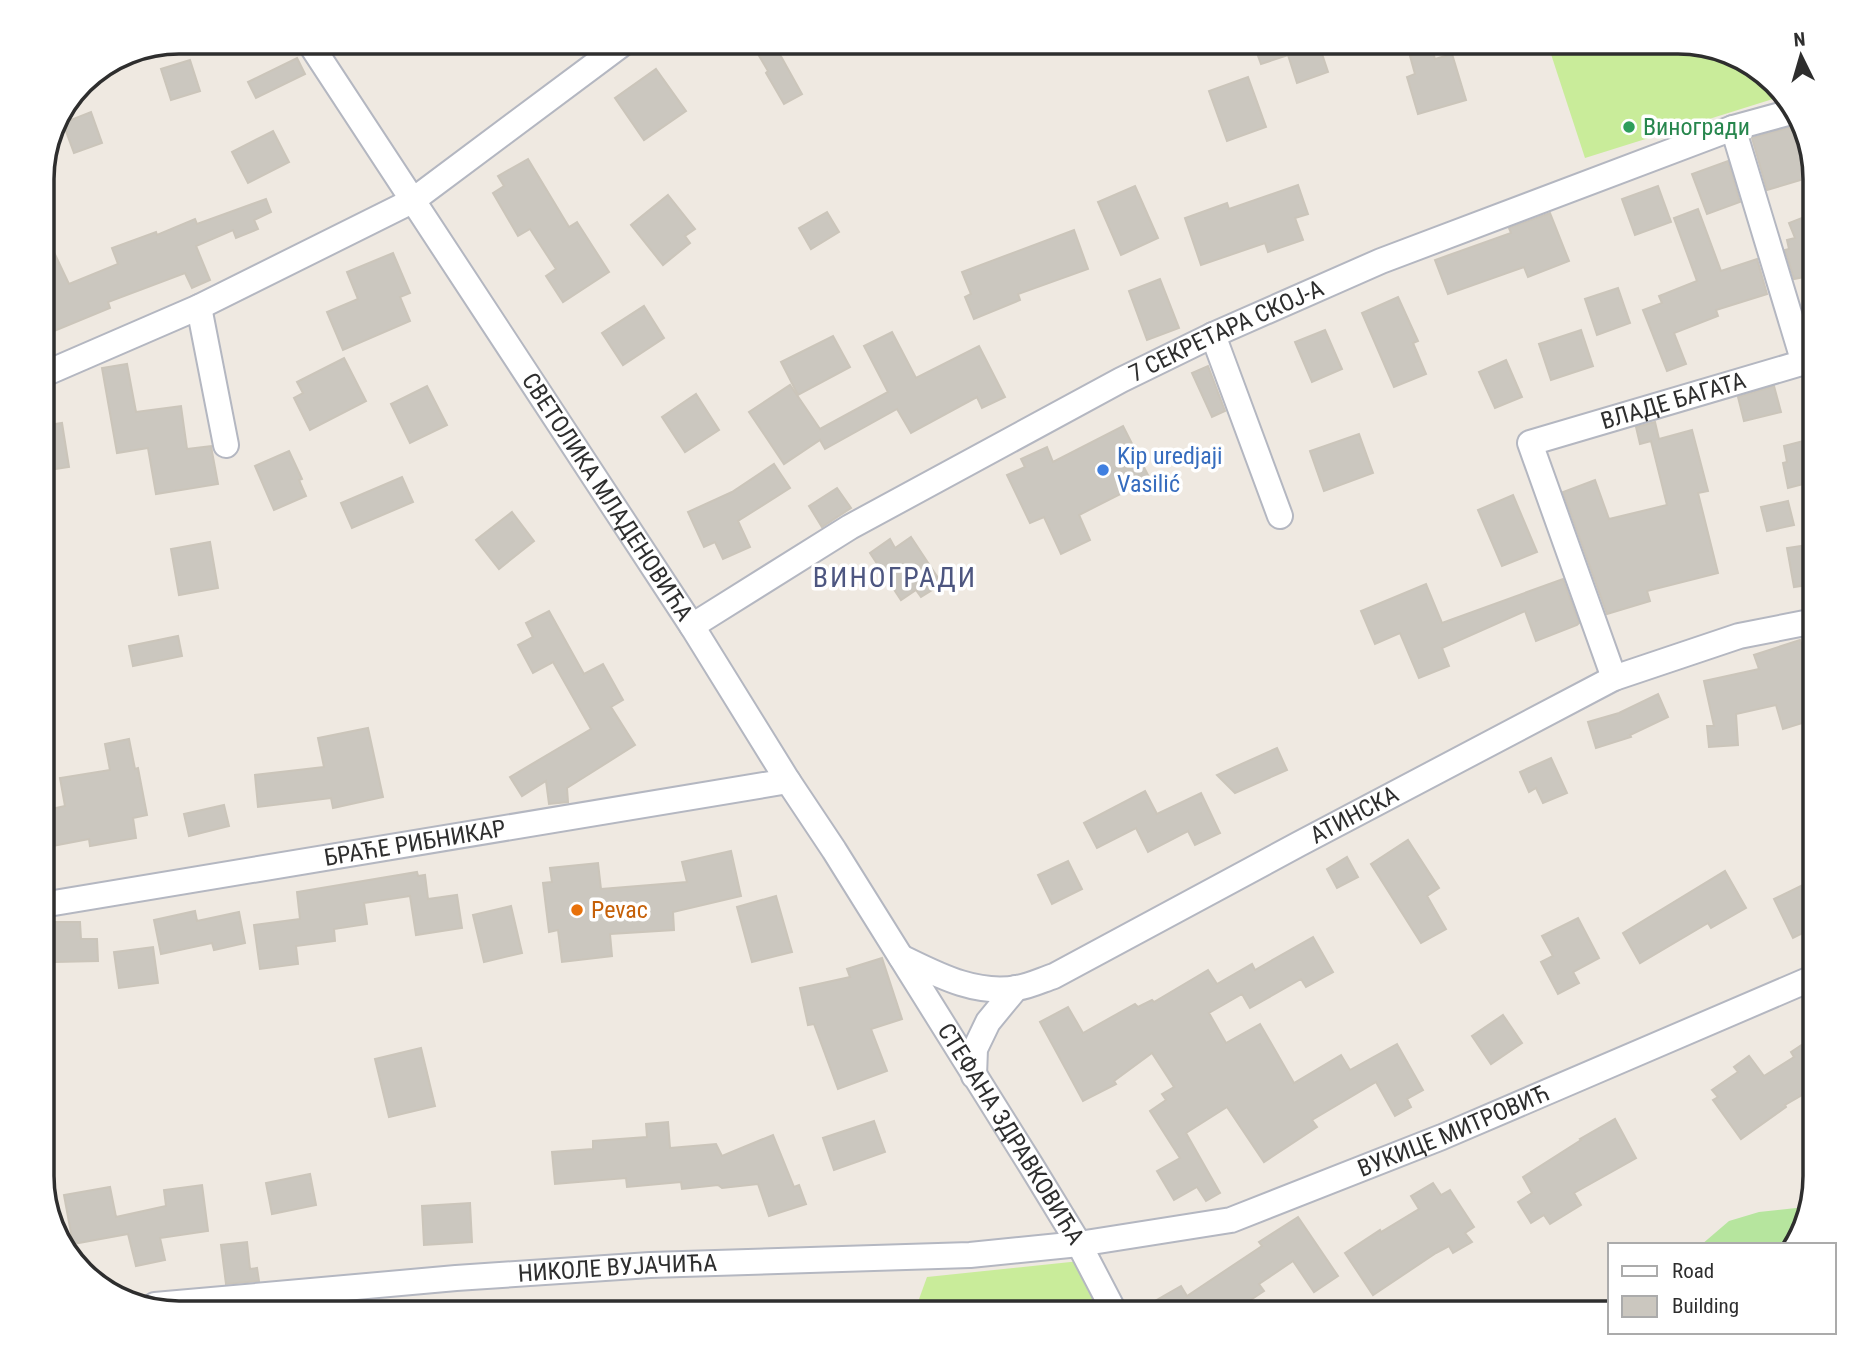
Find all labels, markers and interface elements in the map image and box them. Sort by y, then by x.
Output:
north arrow [1766,21,1836,91]
text: N [1793,28,1806,52]
place label: Виногради [1643,113,1750,141]
marker: Виногради [1621,119,1637,135]
street label: 7 СЕКРЕТАРА СКОЈ-А [1125,274,1328,388]
street label: ВЛАДЕ БАГАТА [1598,366,1749,435]
street label: СВЕТОЛИКА МЛАДЕНОВИЋА [516,368,699,626]
place label: Kip uredjaji Vasilić [1117,442,1223,498]
marker: Kip uredjaji Vasilić [1095,462,1111,478]
district label: ВИНОГРАДИ [813,561,977,594]
street label: АТИНСКА [1306,780,1403,849]
street label: БРАЋЕ РИБНИКАР [322,814,508,872]
place label: Pevac [591,896,648,924]
marker: Pevac [569,902,585,918]
street label: СТЕФАНА ЗДРАВКОВИЋА [932,1018,1090,1250]
street label: ВУКИЦЕ МИТРОВИЋ [1354,1079,1554,1183]
legend [1608,1243,1836,1334]
street label: НИКОЛЕ ВУЈАЧИЋА [517,1249,718,1288]
text: Road [1672,1259,1714,1283]
text: Building [1672,1294,1739,1318]

